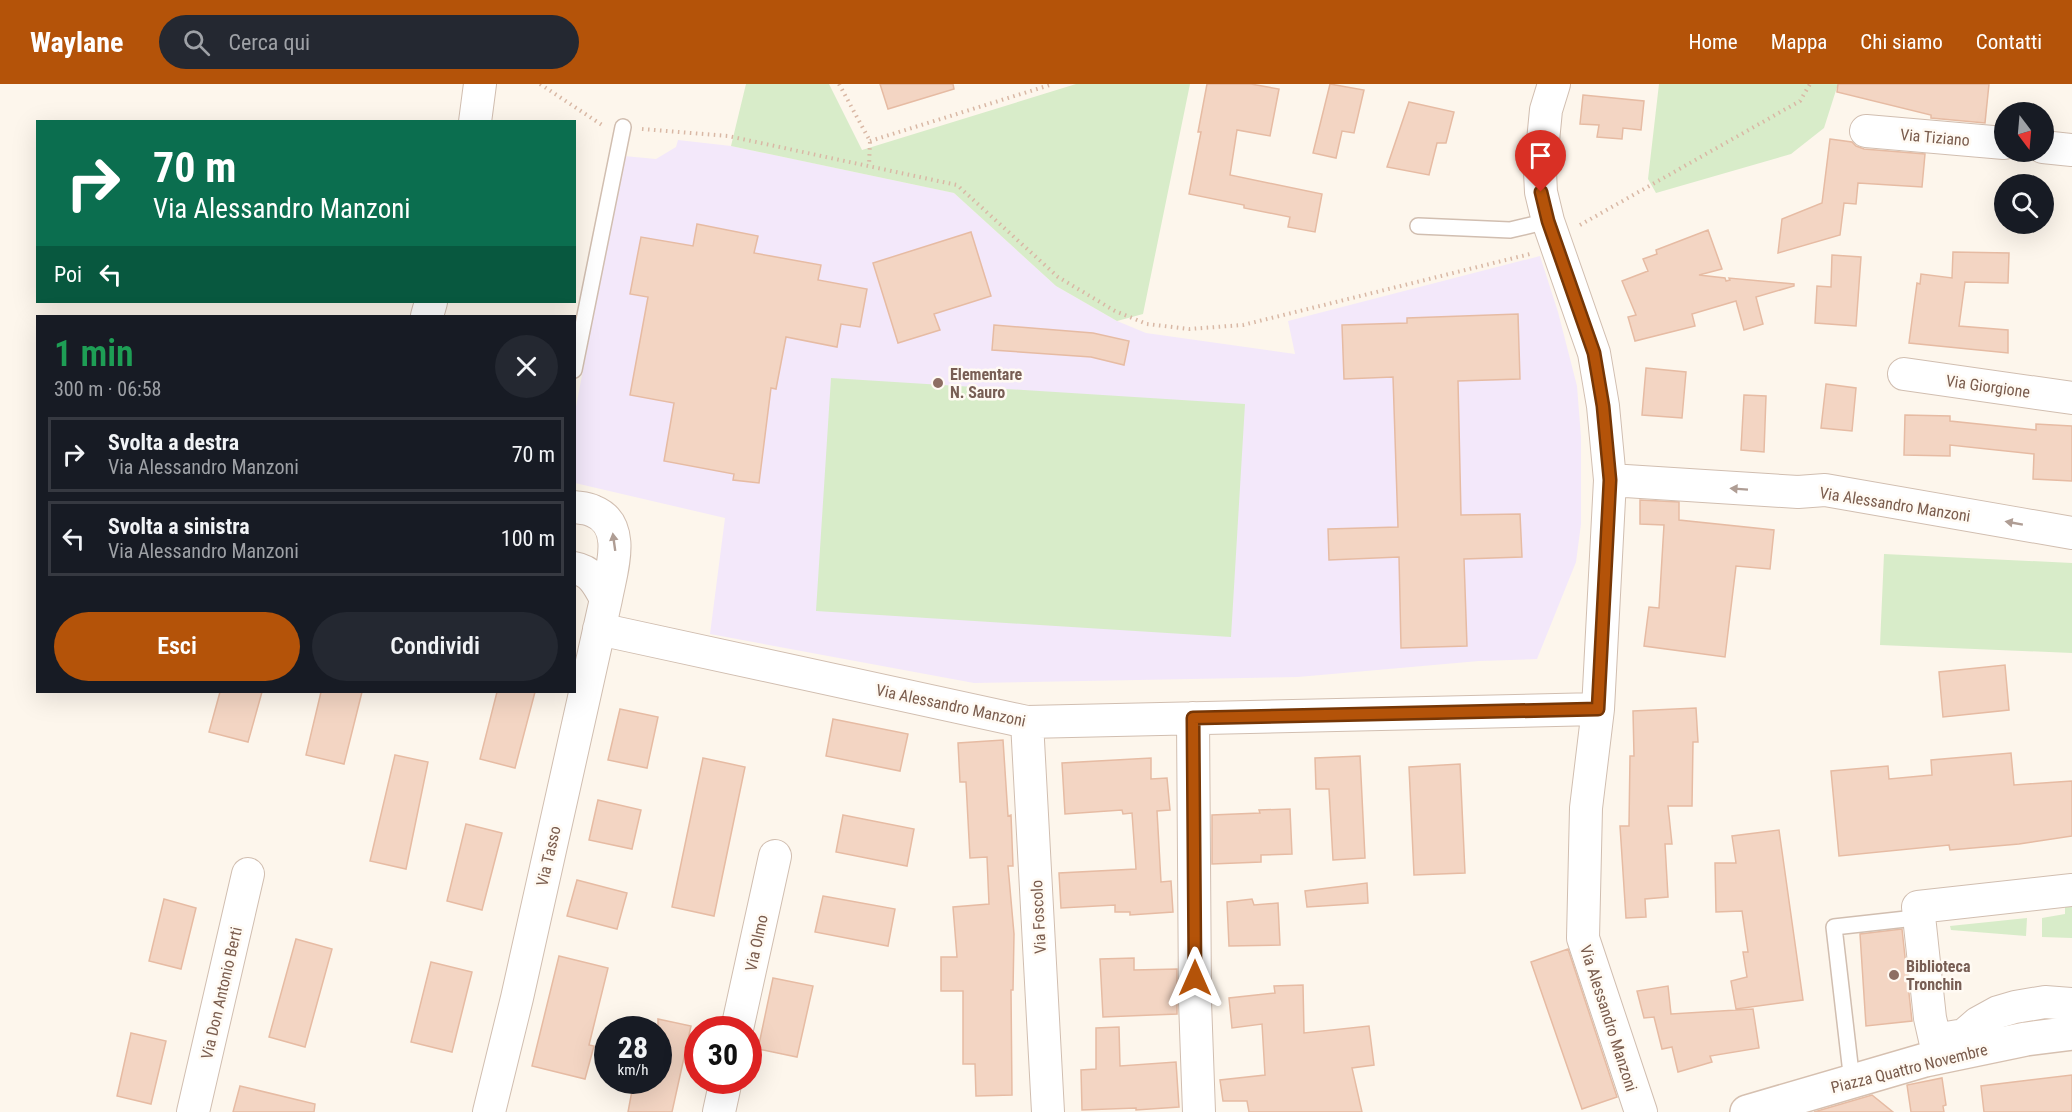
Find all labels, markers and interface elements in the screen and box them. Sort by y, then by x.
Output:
search box [159,15,579,69]
text: Waylane [30,26,123,59]
icon: search [180,26,213,59]
text: Cerca qui [228,30,310,55]
text: Home [1688,30,1738,54]
text: Mappa [1771,30,1827,54]
text: Chi siamo [1860,30,1943,54]
text: Contatti [1976,30,2042,54]
north arrow [1994,102,2054,162]
map controls [1994,102,2054,234]
street label: Via Tiziano [1899,125,1971,150]
pin [1515,130,1566,192]
icon: arrive [1524,139,1557,172]
text: 70 m [153,143,236,192]
icon: right [54,144,132,222]
button: search [1994,174,2054,234]
text: Via Alessandro Manzoni [153,193,411,225]
icon: left [94,258,127,291]
text: Poi [54,262,82,287]
text: 1 min [54,333,134,375]
button: close [495,335,558,398]
place label: Elementare N. Sauro [950,365,1023,402]
street label: Via Giorgione [1945,371,2031,402]
marker: Elementare N. Sauro [931,376,945,390]
text: 300 m · 06:58 [54,377,161,401]
text: Svolta a destra [108,430,239,455]
icon: right [57,438,90,471]
text: 70 m [512,442,555,467]
text: Via Alessandro Manzoni [108,455,299,479]
street label: Via Alessandro Manzoni [1818,483,1972,526]
one-way arrow [1730,484,1749,493]
text: Svolta a sinistra [108,514,250,539]
one-way arrow [2005,518,2024,527]
icon: left [57,522,90,555]
text: 100 m [501,526,555,551]
one-way arrow [609,532,618,551]
text: Via Alessandro Manzoni [108,539,299,563]
button: Esci [54,612,300,681]
button: Condividi [312,612,558,681]
street label: Via Alessandro Manzoni [874,680,1028,731]
street label: Via Tasso [532,824,565,888]
street label: Via Foscolo [1027,880,1050,954]
street label: Via Olmo [741,913,772,973]
street label: Via Don Antonio Berti [197,925,246,1061]
street label: Via Alessandro Manzoni [1576,943,1641,1094]
position arrow [1163,946,1227,1010]
place label: Biblioteca Tronchin [1906,957,1971,994]
marker: Biblioteca Tronchin [1887,968,1901,982]
speed limit sign: 30 [684,1016,762,1094]
text: 28 [618,1030,648,1065]
street label: Piazza Quattro Novembre [1829,1040,1989,1097]
text: km/h [618,1061,648,1079]

